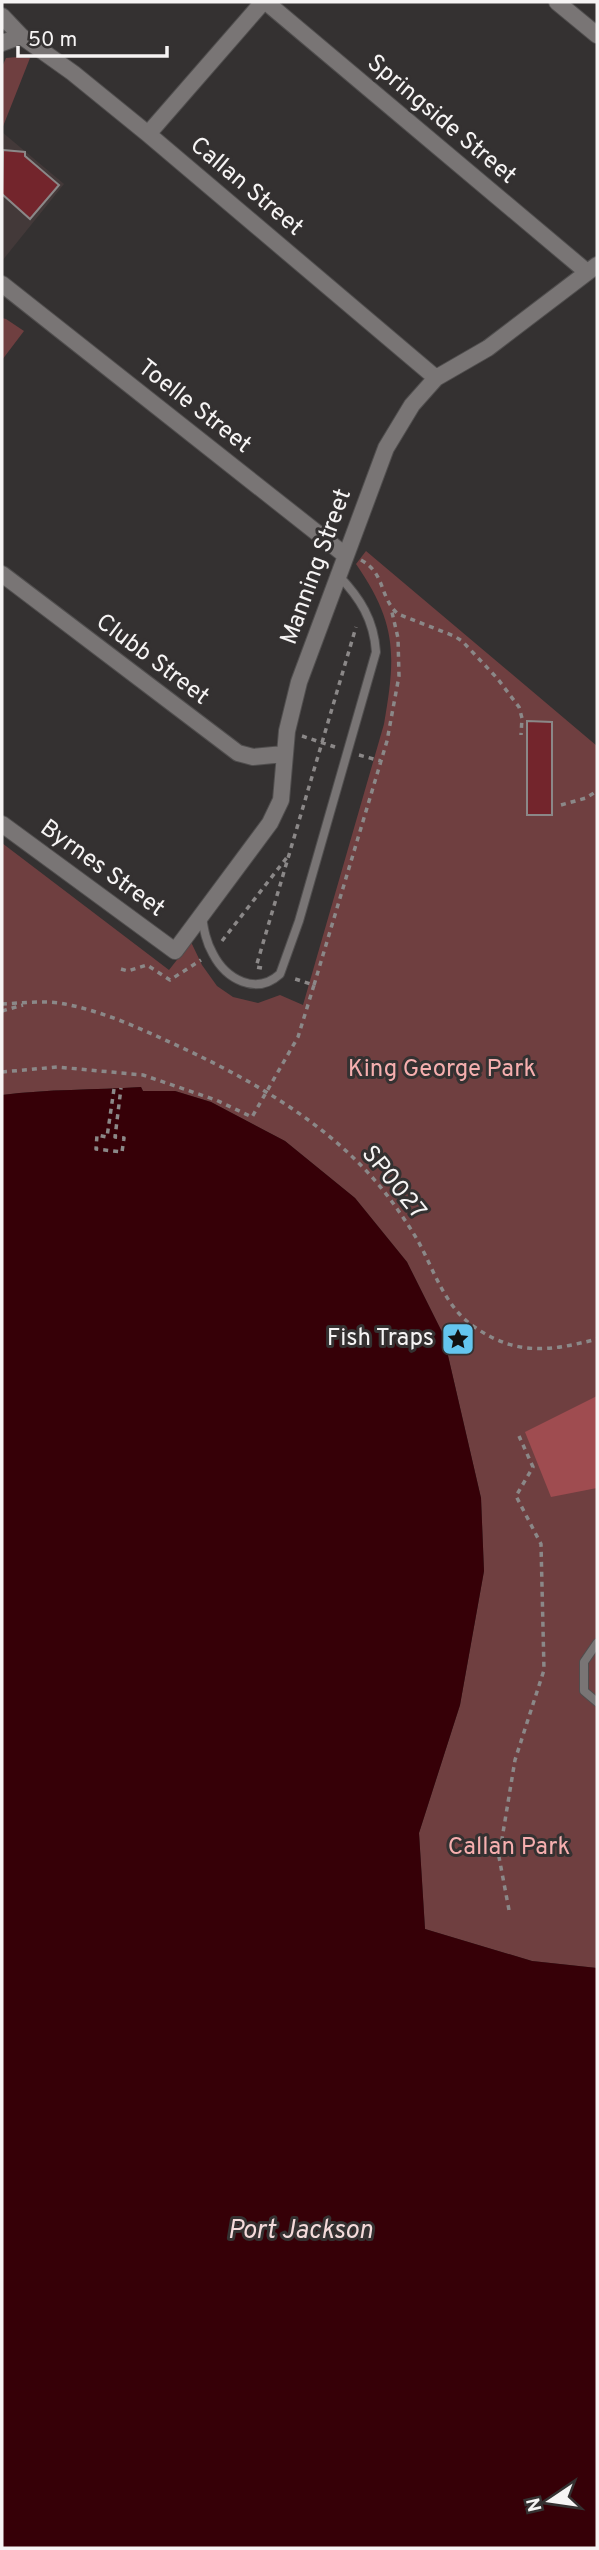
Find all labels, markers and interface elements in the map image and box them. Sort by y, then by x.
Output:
scale bar [18,14,166,58]
text: 50 m [28,27,77,54]
street label: Springside Street [360,49,522,191]
street label: Callan Street [183,131,309,243]
street label: Toelle Street [131,353,257,461]
street label: Manning Street [275,485,359,649]
street label: Clubb Street [89,608,215,712]
street label: Byrnes Street [34,814,170,924]
park label: King George Park [348,1055,536,1085]
street label: SP0027 [354,1140,432,1226]
place icon: Fish Traps [439,1320,477,1358]
place label: Fish Traps [327,1324,434,1354]
park label: Callan Park [448,1833,570,1863]
water label: Port Jackson [227,2215,373,2248]
north arrow [515,2466,585,2536]
text: N [522,2495,549,2514]

